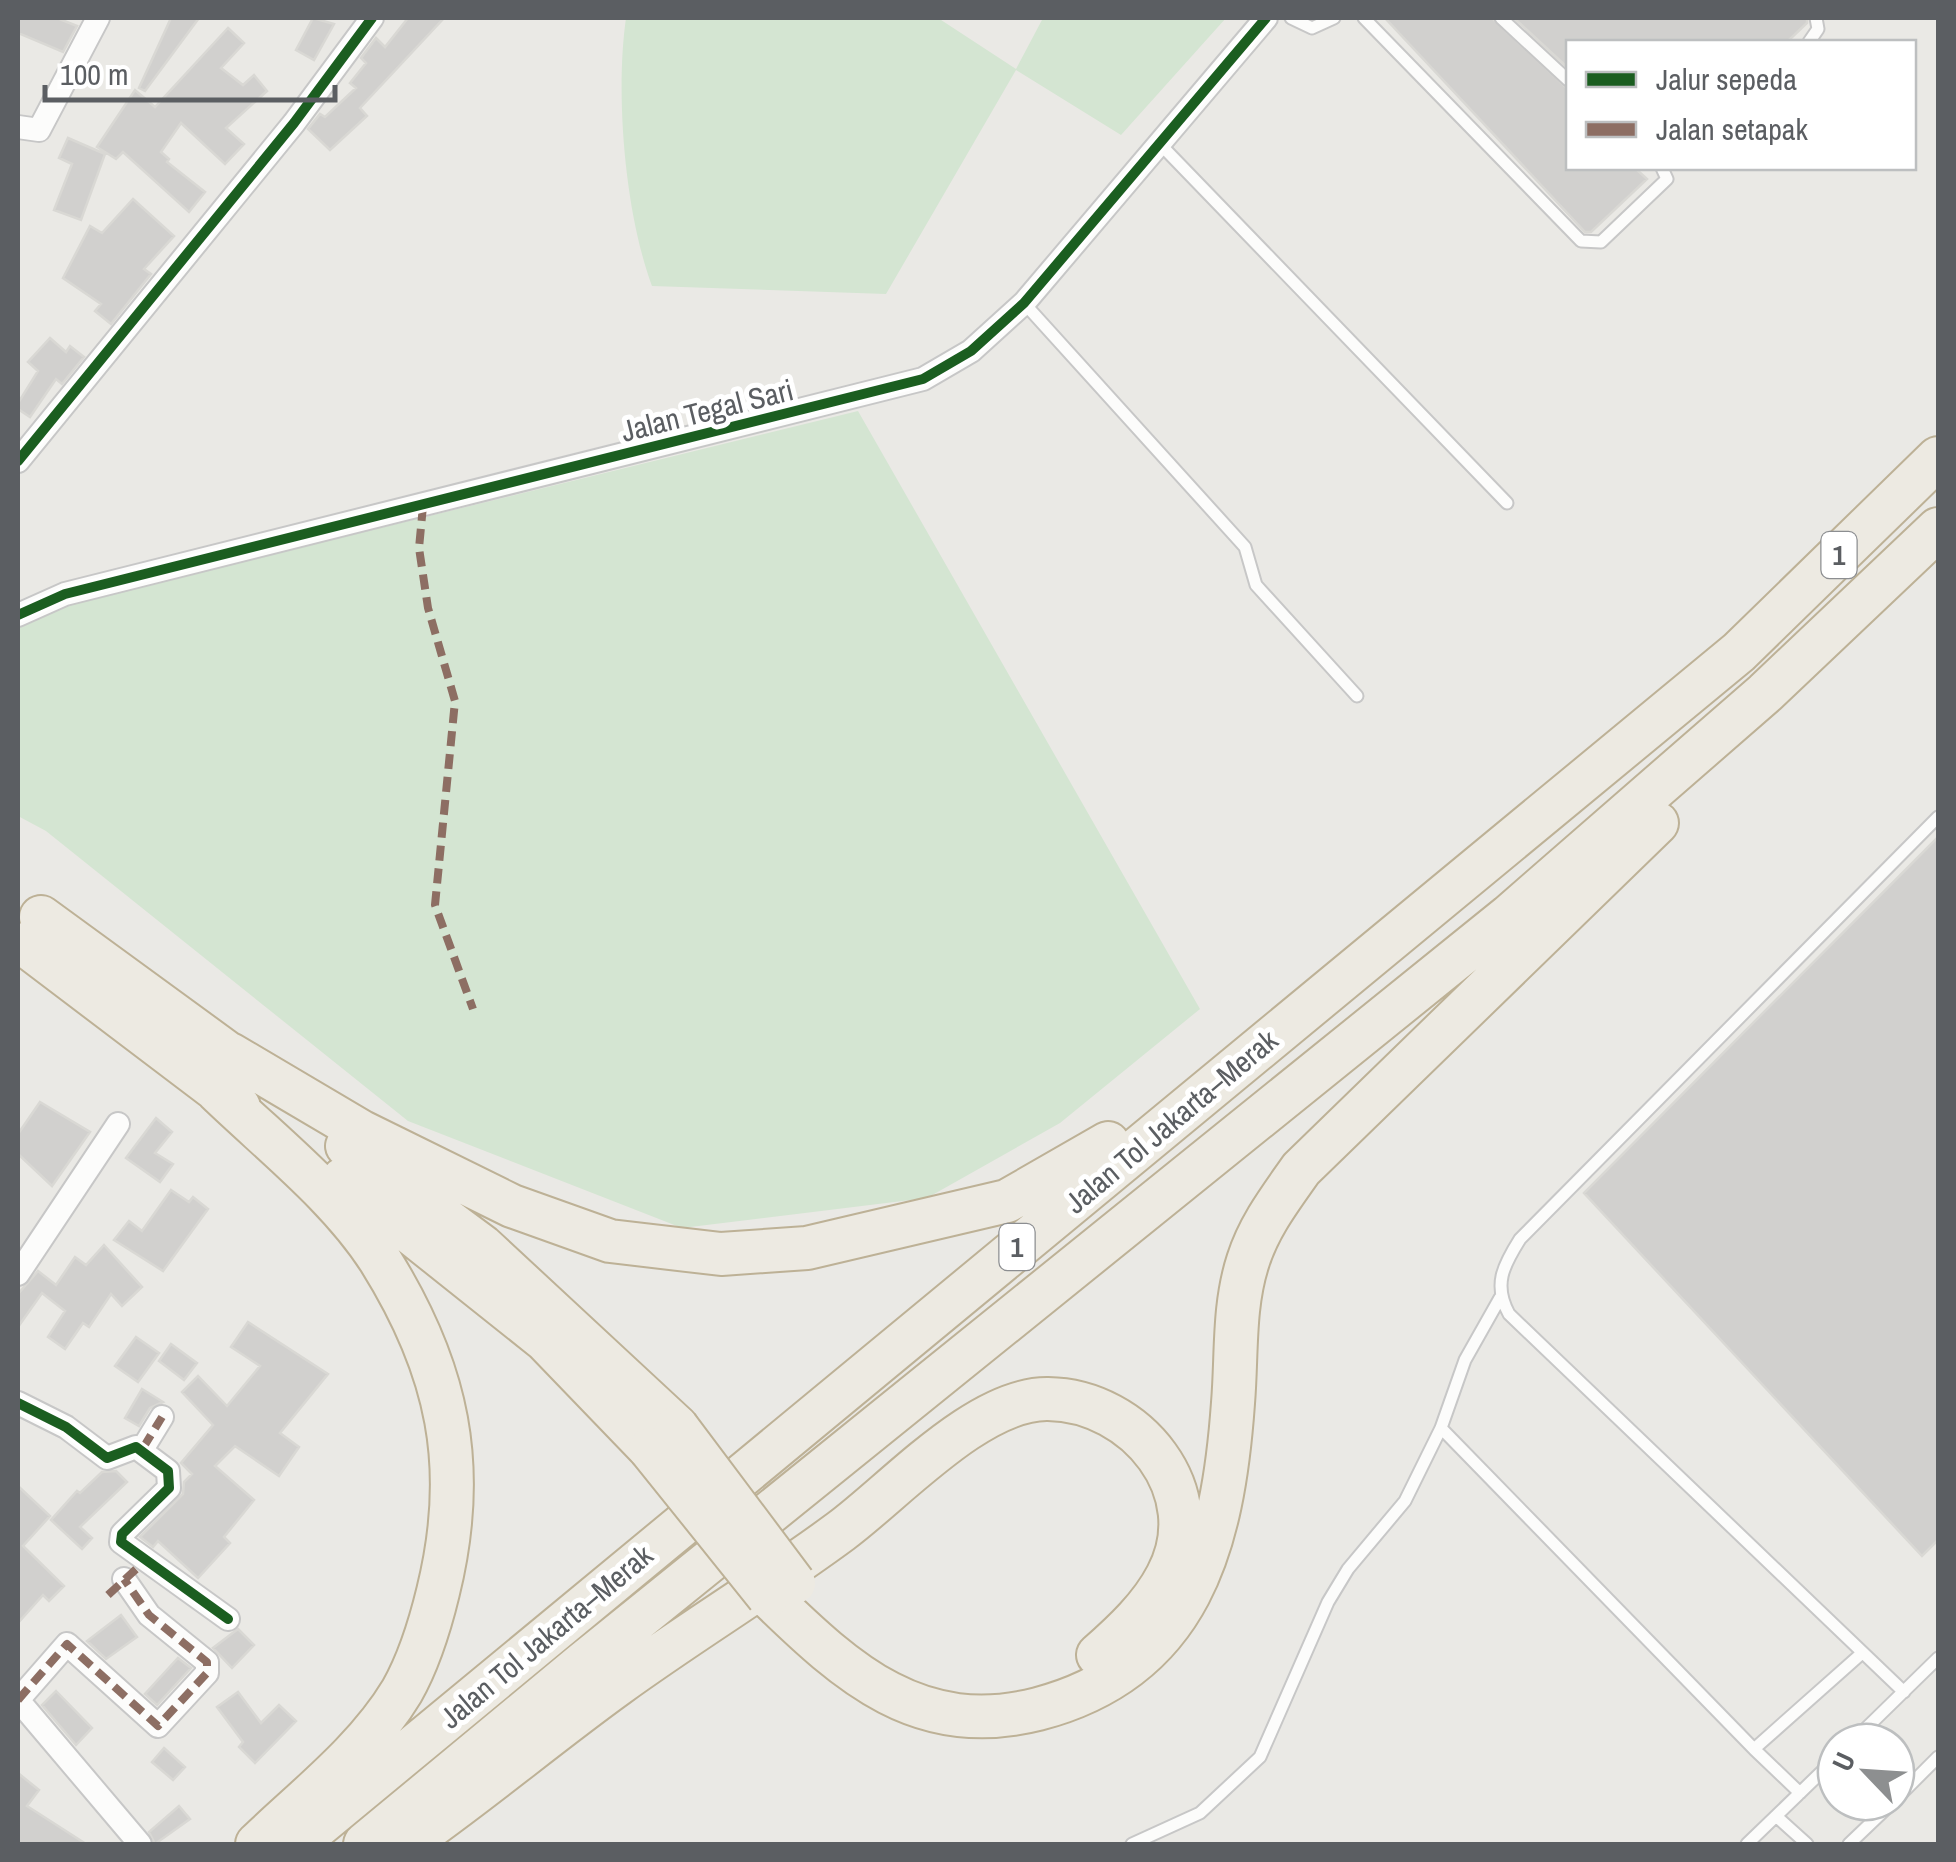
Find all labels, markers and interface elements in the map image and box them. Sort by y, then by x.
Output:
scale bar [45,40,335,102]
legend [1566,40,1916,170]
text: 100 m [60,54,128,94]
text: Jalur sepeda [1656,59,1797,99]
text: Jalan setapak [1656,109,1808,149]
street label: Jalan Tegal Sari [617,369,797,451]
road number: 1 [1822,532,1856,578]
street label: Jalan Tol Jakarta–Merak [1056,1020,1286,1222]
road number: 1 [1000,1224,1034,1270]
street label: Jalan Tol Jakarta–Merak [431,1535,661,1737]
north arrow [1816,1722,1916,1822]
text: U [1823,1746,1864,1777]

